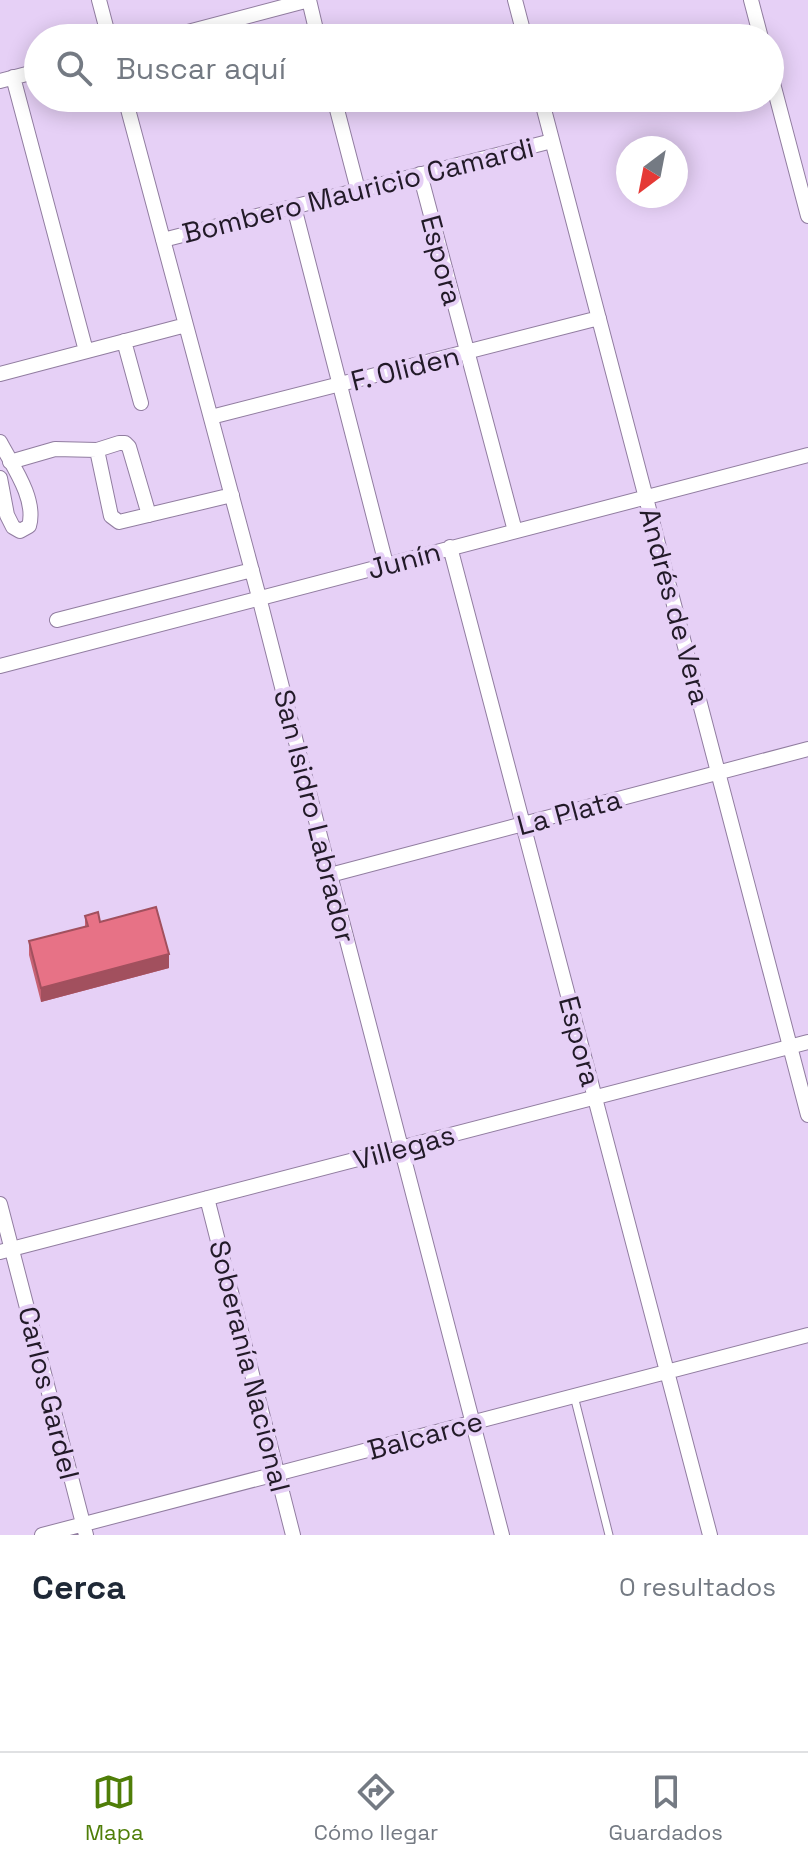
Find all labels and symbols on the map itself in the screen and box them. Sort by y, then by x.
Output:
street label: Bombero Mauricio Camardi [179,129,537,251]
north arrow [616,136,688,208]
street label: Espora [413,211,471,309]
street label: F. Oliden [347,337,463,399]
street label: Andrés de Vera [631,504,719,708]
street label: Junín [363,533,445,587]
street label: San Isidro Labrador [266,686,364,946]
street label: La Plata [513,781,625,843]
street label: Espora [551,992,609,1090]
street label: Villegas [349,1116,459,1178]
street label: Soberanía Nacional [201,1237,299,1495]
street label: Carlos Gardel [10,1303,88,1483]
street label: Balcarce [364,1402,486,1468]

